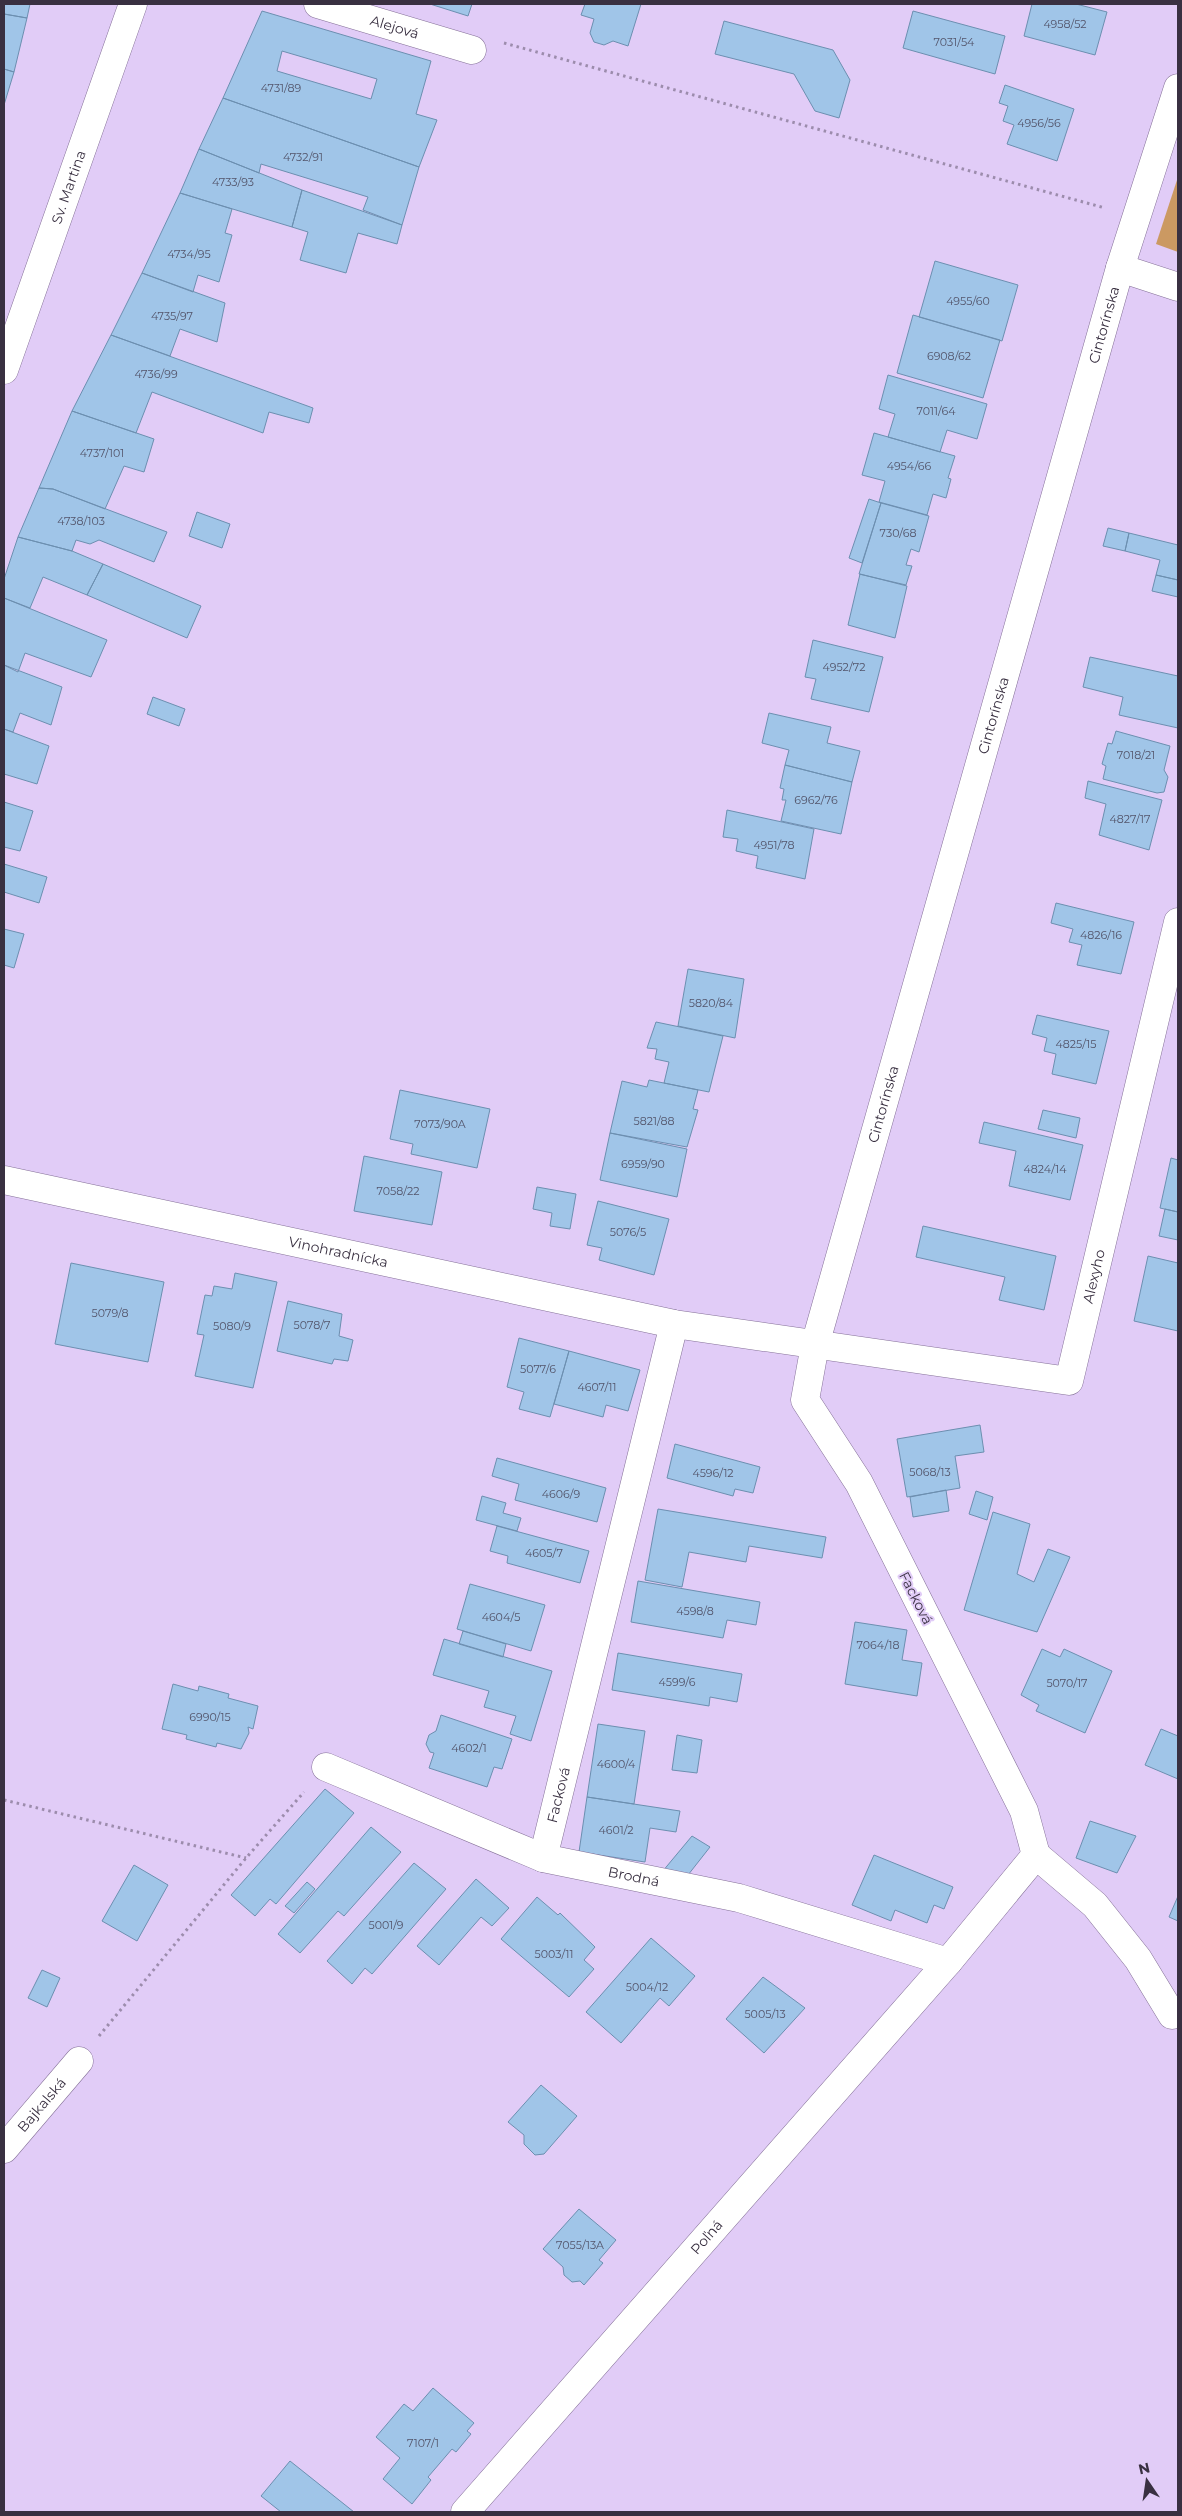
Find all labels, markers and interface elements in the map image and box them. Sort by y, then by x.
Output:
street label: Alejová [368,11,421,43]
house number: 4958/52 [1043,17,1087,31]
house number: 7031/54 [934,35,975,49]
house number: 4731/89 [261,81,302,95]
house number: 4956/56 [1017,116,1061,130]
street label: Sv. Martina [47,148,90,226]
house number: 4732/91 [283,150,323,164]
house number: 4733/93 [212,175,254,189]
house number: 4734/95 [167,247,211,261]
street label: Cintorínska [1084,284,1123,366]
house number: 4955/60 [946,294,990,308]
house number: 4735/97 [151,309,193,323]
house number: 6908/62 [927,349,971,363]
house number: 4736/99 [134,367,178,381]
house number: 7011/64 [917,404,956,418]
house number: 4737/101 [80,446,124,460]
house number: 4954/66 [887,459,932,473]
house number: 4738/103 [57,514,105,528]
house number: 730/68 [880,526,916,540]
house number: 4952/72 [823,660,866,674]
street label: Cintorínska [974,675,1013,756]
house number: 7018/21 [1117,748,1155,762]
house number: 6962/76 [794,793,838,807]
house number: 4827/17 [1109,812,1151,826]
house number: 4951/78 [753,838,795,852]
house number: 4826/16 [1080,928,1122,942]
house number: 5820/84 [689,996,734,1010]
house number: 4825/15 [1055,1037,1097,1051]
street label: Cintorínska [864,1063,903,1145]
house number: 5821/88 [634,1114,674,1128]
house number: 7073/90A [414,1117,466,1131]
house number: 6959/90 [621,1157,665,1171]
house number: 4824/14 [1023,1162,1067,1176]
house number: 7058/22 [377,1184,419,1198]
house number: 5076/5 [610,1225,646,1239]
street label: Vinohradnícka [287,1232,390,1271]
street label: Alexyho [1079,1247,1109,1305]
house number: 5079/8 [92,1306,128,1320]
house number: 5078/7 [293,1318,331,1332]
house number: 5080/9 [213,1319,251,1333]
house number: 5077/6 [520,1362,556,1376]
house number: 4607/11 [577,1380,617,1394]
house number: 5068/13 [909,1465,951,1479]
house number: 4596/12 [692,1466,734,1480]
house number: 4606/9 [542,1487,581,1501]
house number: 4605/7 [525,1546,563,1560]
street label: Facková [895,1569,937,1627]
house number: 4598/8 [676,1604,714,1618]
house number: 4604/5 [482,1610,520,1624]
house number: 7064/18 [857,1638,899,1652]
house number: 4599/6 [659,1675,696,1689]
house number: 5070/17 [1046,1676,1088,1690]
house number: 6990/15 [189,1710,231,1724]
house number: 4602/1 [451,1741,487,1755]
house number: 4600/4 [597,1757,636,1771]
street label: Facková [543,1765,574,1825]
house number: 4601/2 [598,1823,634,1837]
street label: Brodná [607,1863,661,1891]
house number: 5001/9 [368,1918,404,1932]
house number: 5003/11 [535,1947,573,1961]
house number: 5004/12 [626,1980,668,1994]
house number: 5005/13 [744,2007,786,2021]
street label: Bajkalská [13,2074,70,2136]
street label: Poľná [686,2216,727,2258]
house number: 7055/13A [556,2238,604,2252]
house number: 7107/1 [407,2436,439,2450]
north arrow [1122,2456,1172,2506]
text: N [1137,2458,1152,2478]

